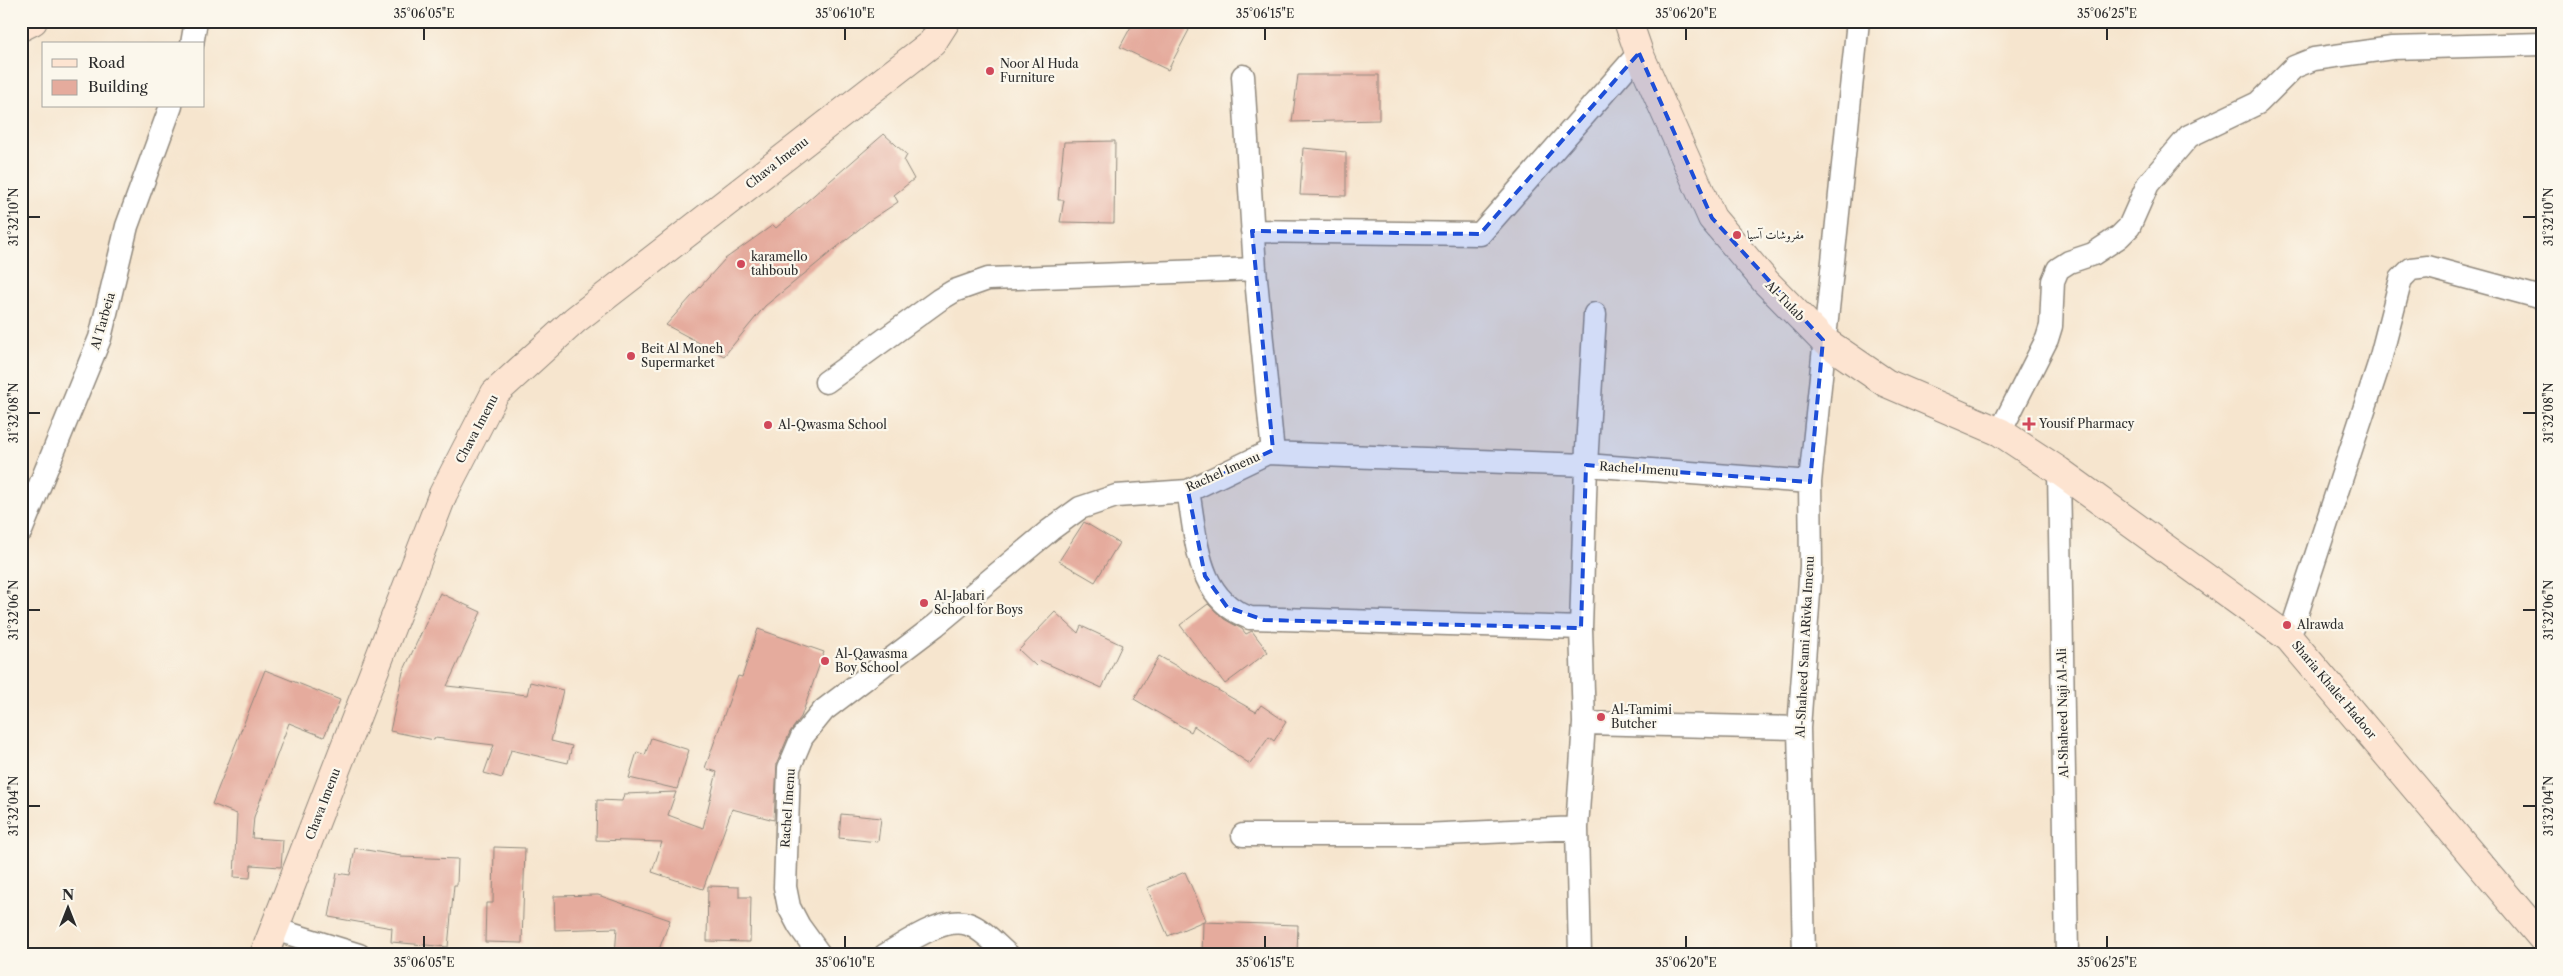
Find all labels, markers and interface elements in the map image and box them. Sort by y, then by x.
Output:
text: 35°06'05"E [394,6,454,21]
text: 35°06'10"E [815,6,875,21]
text: 35°06'15"E [1236,6,1294,21]
text: 35°06'20"E [1655,6,1717,21]
text: 35°06'25"E [2077,6,2137,21]
legend [42,42,205,108]
text: Road [88,53,125,72]
place label: Noor Al Huda Furniture [1000,56,1079,85]
marker: Noor Al Huda Furniture [984,65,996,77]
text: Building [88,77,148,96]
street label: Chava Imenu [742,133,812,192]
text: 31°32'10"N [6,188,21,246]
text: 31°32'10"N [2541,188,2556,246]
place label: مفروشات آسيا [1747,227,1804,243]
marker: مفروشات آسيا [1731,229,1743,241]
place label: karamello tahboub [751,249,808,278]
marker: karamello tahboub [735,258,747,270]
street label: Al-Tulab [1762,277,1808,324]
street label: Al Tarbeia [87,290,118,352]
place label: Beit Al Moneh Supermarket [641,341,724,370]
marker: Beit Al Moneh Supermarket [625,350,637,362]
text: 31°32'08"N [6,383,21,443]
text: 31°32'08"N [2541,383,2556,443]
street label: Chava Imenu [452,391,501,466]
place label: Yousif Pharmacy [2038,416,2135,431]
place label: Al-Qwasma School [777,417,887,432]
marker: Yousif Pharmacy [2023,418,2035,430]
marker: Al-Qwasma School [762,419,774,431]
street label: Rachel Imenu [1183,448,1263,495]
street label: Rachel Imenu [1599,458,1680,479]
street label: Al-Shaheed Sami ARivka Imenu [1792,555,1817,739]
text: 31°32'06"N [6,580,21,640]
text: 31°32'06"N [2541,580,2556,640]
place label: Al-Jabari School for Boys [933,588,1023,617]
marker: Al-Jabari School for Boys [918,597,930,609]
place label: Alrawda [2296,617,2344,632]
marker: Alrawda [2281,619,2293,631]
street label: Sharia Khalet Hadoor [2289,638,2380,742]
place label: Al-Qawasma Boy School [834,646,908,675]
street label: Al-Shaheed Naji Al-Ali [2054,648,2071,779]
marker: Al-Qawasma Boy School [819,655,831,667]
place label: Al-Tamimi Butcher [1610,702,1672,731]
marker: Al-Tamimi Butcher [1595,711,1607,723]
street label: Chava Imenu [302,765,343,842]
street label: Rachel Imenu [777,767,798,848]
text: 31°32'04"N [6,776,21,836]
text: 31°32'04"N [2541,776,2556,836]
north arrow [42,884,92,934]
text: N [62,886,74,904]
text: 35°06'05"E [394,955,454,970]
text: 35°06'10"E [815,955,875,970]
text: 35°06'15"E [1236,955,1294,970]
text: 35°06'20"E [1655,955,1717,970]
text: 35°06'25"E [2077,955,2137,970]

